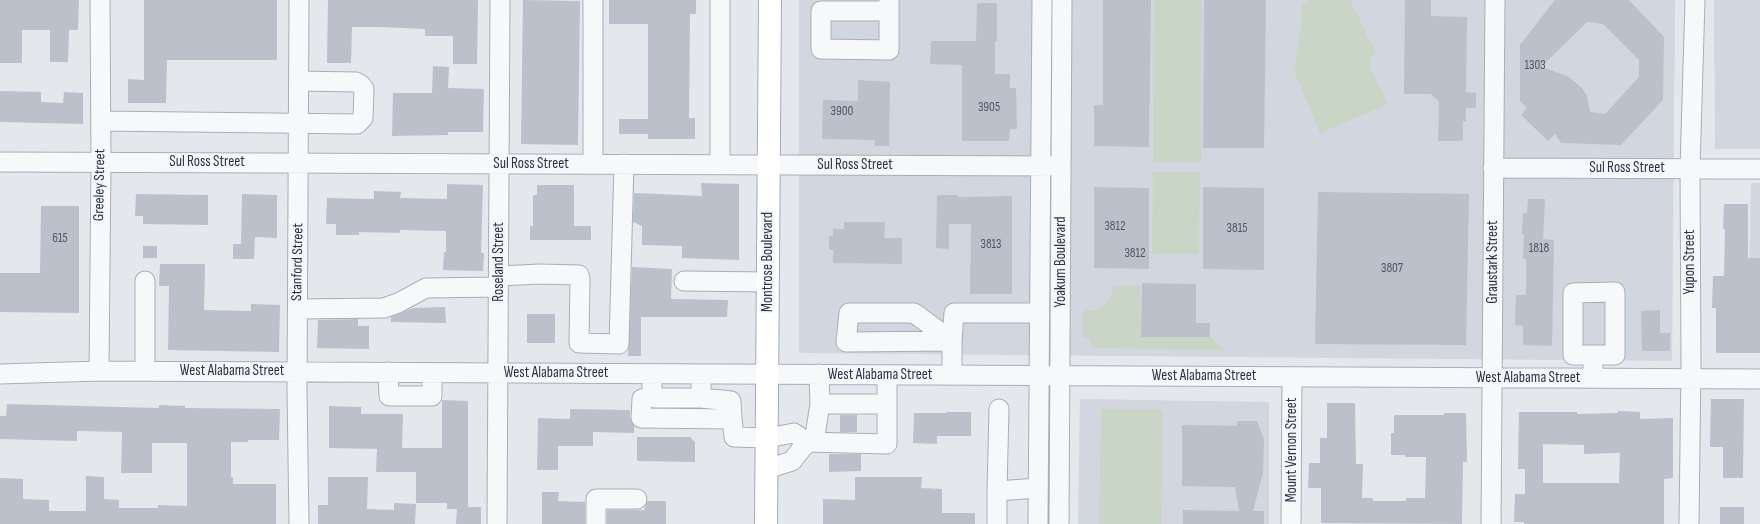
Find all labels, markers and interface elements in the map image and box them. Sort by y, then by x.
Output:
house number: 1303 [1524,58,1546,74]
house number: 3905 [978,100,1000,116]
house number: 3900 [831,104,853,120]
street label: Greeley Street [90,149,110,221]
street label: Sul Ross Street [169,153,245,171]
street label: Sul Ross Street [493,155,569,173]
street label: Sul Ross Street [817,156,893,174]
street label: Sul Ross Street [1589,159,1665,177]
street label: Montrose Boulevard [759,212,777,312]
street label: Yoakum Boulevard [1052,216,1070,308]
house number: 3812 [1104,219,1126,235]
street label: Graustark Street [1484,220,1502,304]
house number: 3815 [1227,221,1247,237]
street label: Roseland Street [490,222,508,302]
street label: Stanford Street [288,223,308,301]
street label: Yupon Street [1681,230,1699,294]
house number: 615 [52,231,68,247]
house number: 3813 [980,237,1002,253]
house number: 1818 [1529,241,1549,257]
house number: 3812 [1124,246,1146,262]
house number: 3807 [1381,261,1403,277]
street label: West Alabama Street [180,362,284,380]
street label: West Alabama Street [504,364,608,382]
street label: West Alabama Street [828,366,932,384]
street label: West Alabama Street [1152,367,1256,385]
street label: West Alabama Street [1476,369,1580,387]
street label: Mount Vernon Street [1283,398,1301,502]

